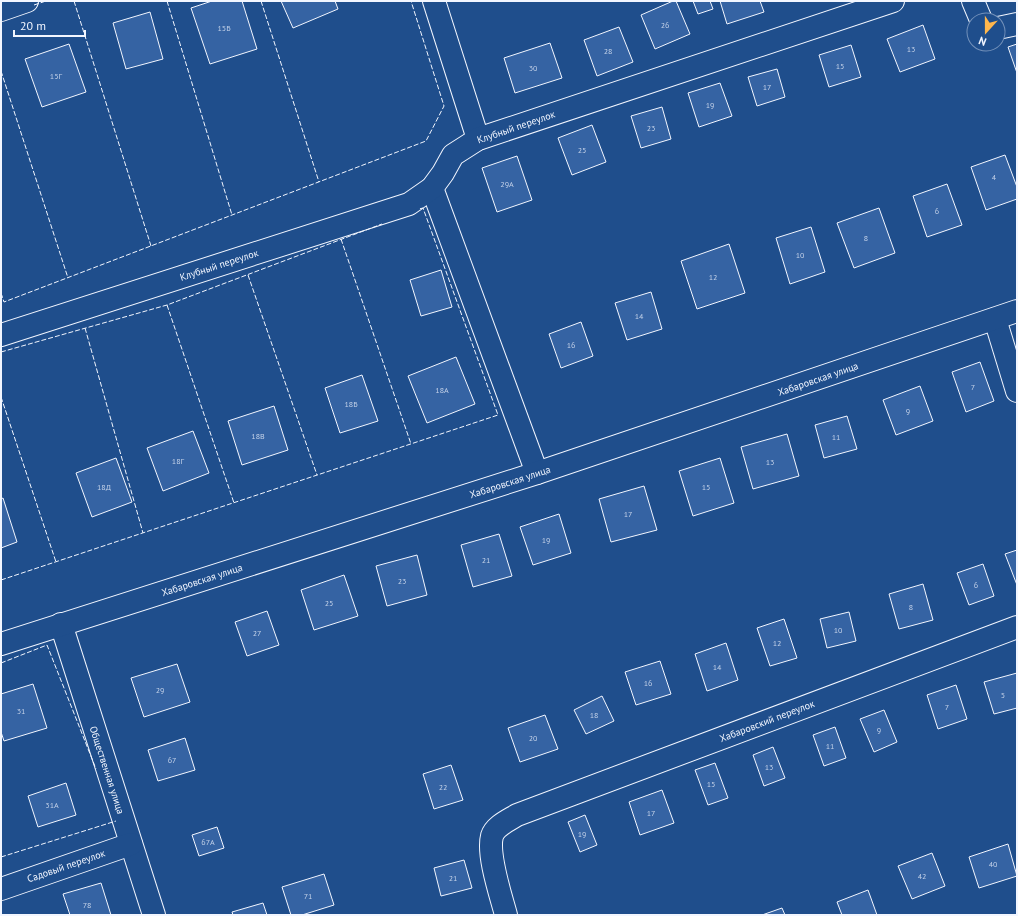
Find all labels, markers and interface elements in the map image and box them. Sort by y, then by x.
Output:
scale bar [14,12,85,38]
north arrow [966,12,1006,52]
text: 20 m [20,18,46,33]
house number: 26 [661,20,669,30]
house number: 15Б [217,23,231,33]
text: N [977,34,988,49]
house number: 13 [907,44,915,54]
house number: 28 [604,46,612,56]
house number: 15 [836,61,844,71]
house number: 30 [529,63,538,73]
house number: 15Г [50,71,63,81]
house number: 17 [763,82,771,92]
house number: 19 [706,100,714,110]
street label: Клубный переулок [475,107,557,146]
house number: 23 [647,123,655,133]
house number: 25 [578,145,586,155]
house number: 4 [992,172,997,182]
house number: 29А [500,179,514,189]
house number: 6 [935,206,939,216]
house number: 8 [864,233,868,243]
street label: Клубный переулок [178,246,260,284]
house number: 10 [796,250,805,260]
house number: 12 [709,272,717,282]
house number: 14 [635,311,644,321]
house number: 16 [567,340,575,350]
street label: Хабаровская улица [776,359,860,399]
house number: 7 [971,382,975,392]
house number: 18А [435,385,449,395]
house number: 18Б [344,399,358,409]
house number: 9 [906,406,910,416]
house number: 18В [251,431,265,441]
house number: 11 [832,432,840,442]
house number: 18Г [172,456,185,466]
house number: 13 [766,457,774,467]
street label: Хабаровская улица [468,463,552,501]
house number: 18Д [97,482,112,492]
house number: 15 [702,482,710,492]
house number: 17 [624,509,632,519]
house number: 19 [542,535,550,545]
house number: 21 [482,555,490,565]
street label: Хабаровская улица [160,561,244,599]
house number: 23 [398,576,406,586]
house number: 6 [974,580,978,590]
house number: 25 [325,598,333,608]
house number: 8 [909,602,913,612]
house number: 10 [834,625,843,635]
house number: 27 [253,628,261,638]
house number: 12 [773,638,781,648]
house number: 14 [713,662,722,672]
house number: 16 [644,678,652,688]
house number: 29 [156,685,164,695]
house number: 5 [1001,690,1005,700]
street label: Хабаровский переулок [718,697,816,745]
house number: 7 [945,702,949,712]
house number: 31 [17,706,25,716]
house number: 18 [590,710,598,720]
street label: Общественная улица [87,724,127,816]
house number: 9 [877,725,881,735]
house number: 20 [529,733,538,743]
house number: 11 [826,741,834,751]
house number: 67 [168,755,176,765]
house number: 13 [765,762,773,772]
house number: 15 [707,779,715,789]
house number: 22 [439,782,447,792]
house number: 31А [45,800,59,810]
house number: 17 [647,808,655,818]
house number: 19 [578,829,586,839]
house number: 67А [201,837,215,847]
street label: Садовый переулок [25,847,107,885]
house number: 40 [989,859,998,869]
house number: 42 [918,871,926,881]
house number: 21 [449,873,457,883]
house number: 71 [304,891,312,901]
house number: 78 [83,900,91,910]

